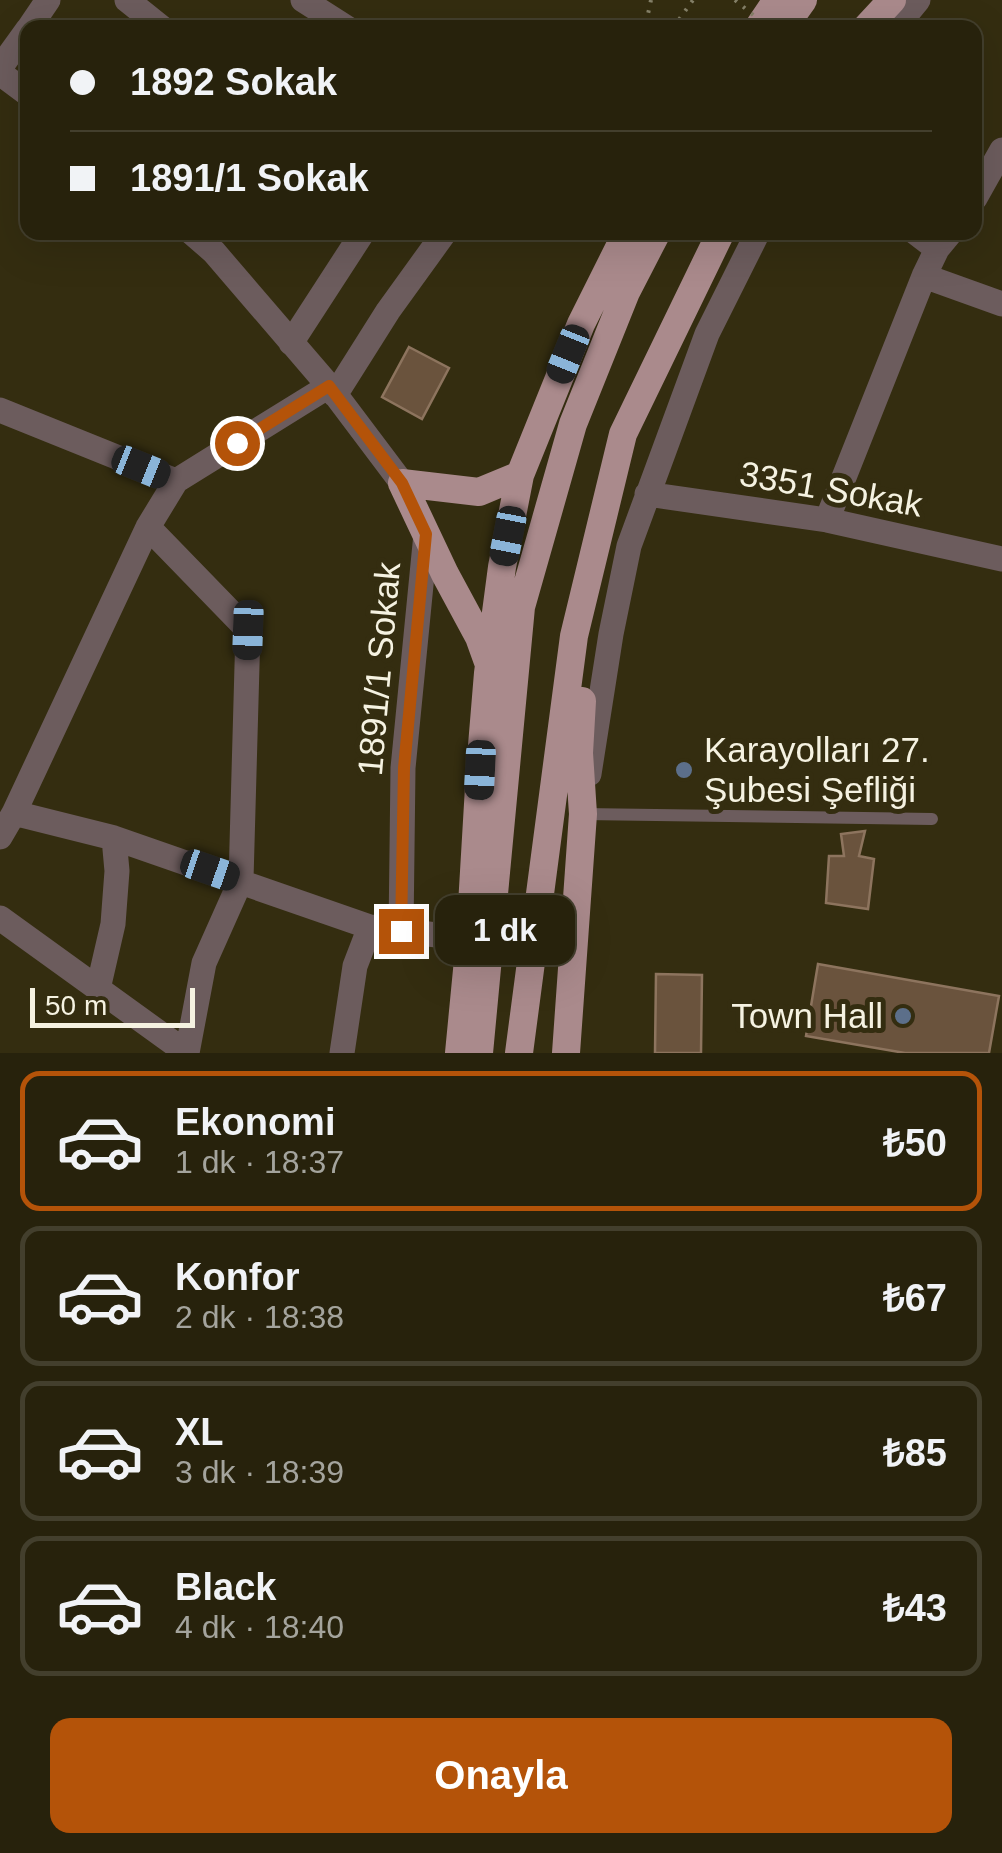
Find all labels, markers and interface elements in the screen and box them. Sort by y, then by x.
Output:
text: 1892 Sokak [130,61,337,103]
text: 1891/1 Sokak [130,157,369,199]
car [543,321,593,387]
route start [215,421,260,466]
car [108,442,174,492]
street label: 3351 Sokak [737,453,926,524]
car [488,504,528,568]
street label: 1891/1 Sokak [350,560,407,777]
car [232,599,264,661]
place label: Karayolları 27. Şubesi Şefliği [704,730,930,809]
car [463,739,497,801]
marker: Karayolları 27. Şubesi Şefliği [673,759,695,781]
car [177,846,243,894]
callout: 1 dk [436,896,576,966]
route end [379,909,424,954]
text: 1 dk [473,912,537,948]
scale bar [30,983,195,1028]
text: 50 m [45,990,107,1021]
place label: Town Hall [731,996,883,1035]
marker: Town Hall [892,1005,914,1027]
icon: car [55,1096,145,1186]
text: Ekonomi [175,1101,335,1143]
text: ₺50 [883,1122,947,1164]
text: 1 dk · 18:37 [175,1144,344,1180]
icon: car [55,1251,145,1341]
text: Konfor [175,1256,300,1298]
text: ₺67 [883,1277,947,1319]
text: 2 dk · 18:38 [175,1299,344,1335]
icon: car [55,1406,145,1496]
text: XL [175,1411,224,1453]
text: ₺85 [883,1432,947,1474]
text: 3 dk · 18:39 [175,1454,344,1490]
icon: car [55,1561,145,1651]
text: Black [175,1566,276,1608]
text: ₺43 [883,1587,947,1629]
text: 4 dk · 18:40 [175,1609,344,1645]
button: Onayla [50,1718,952,1833]

